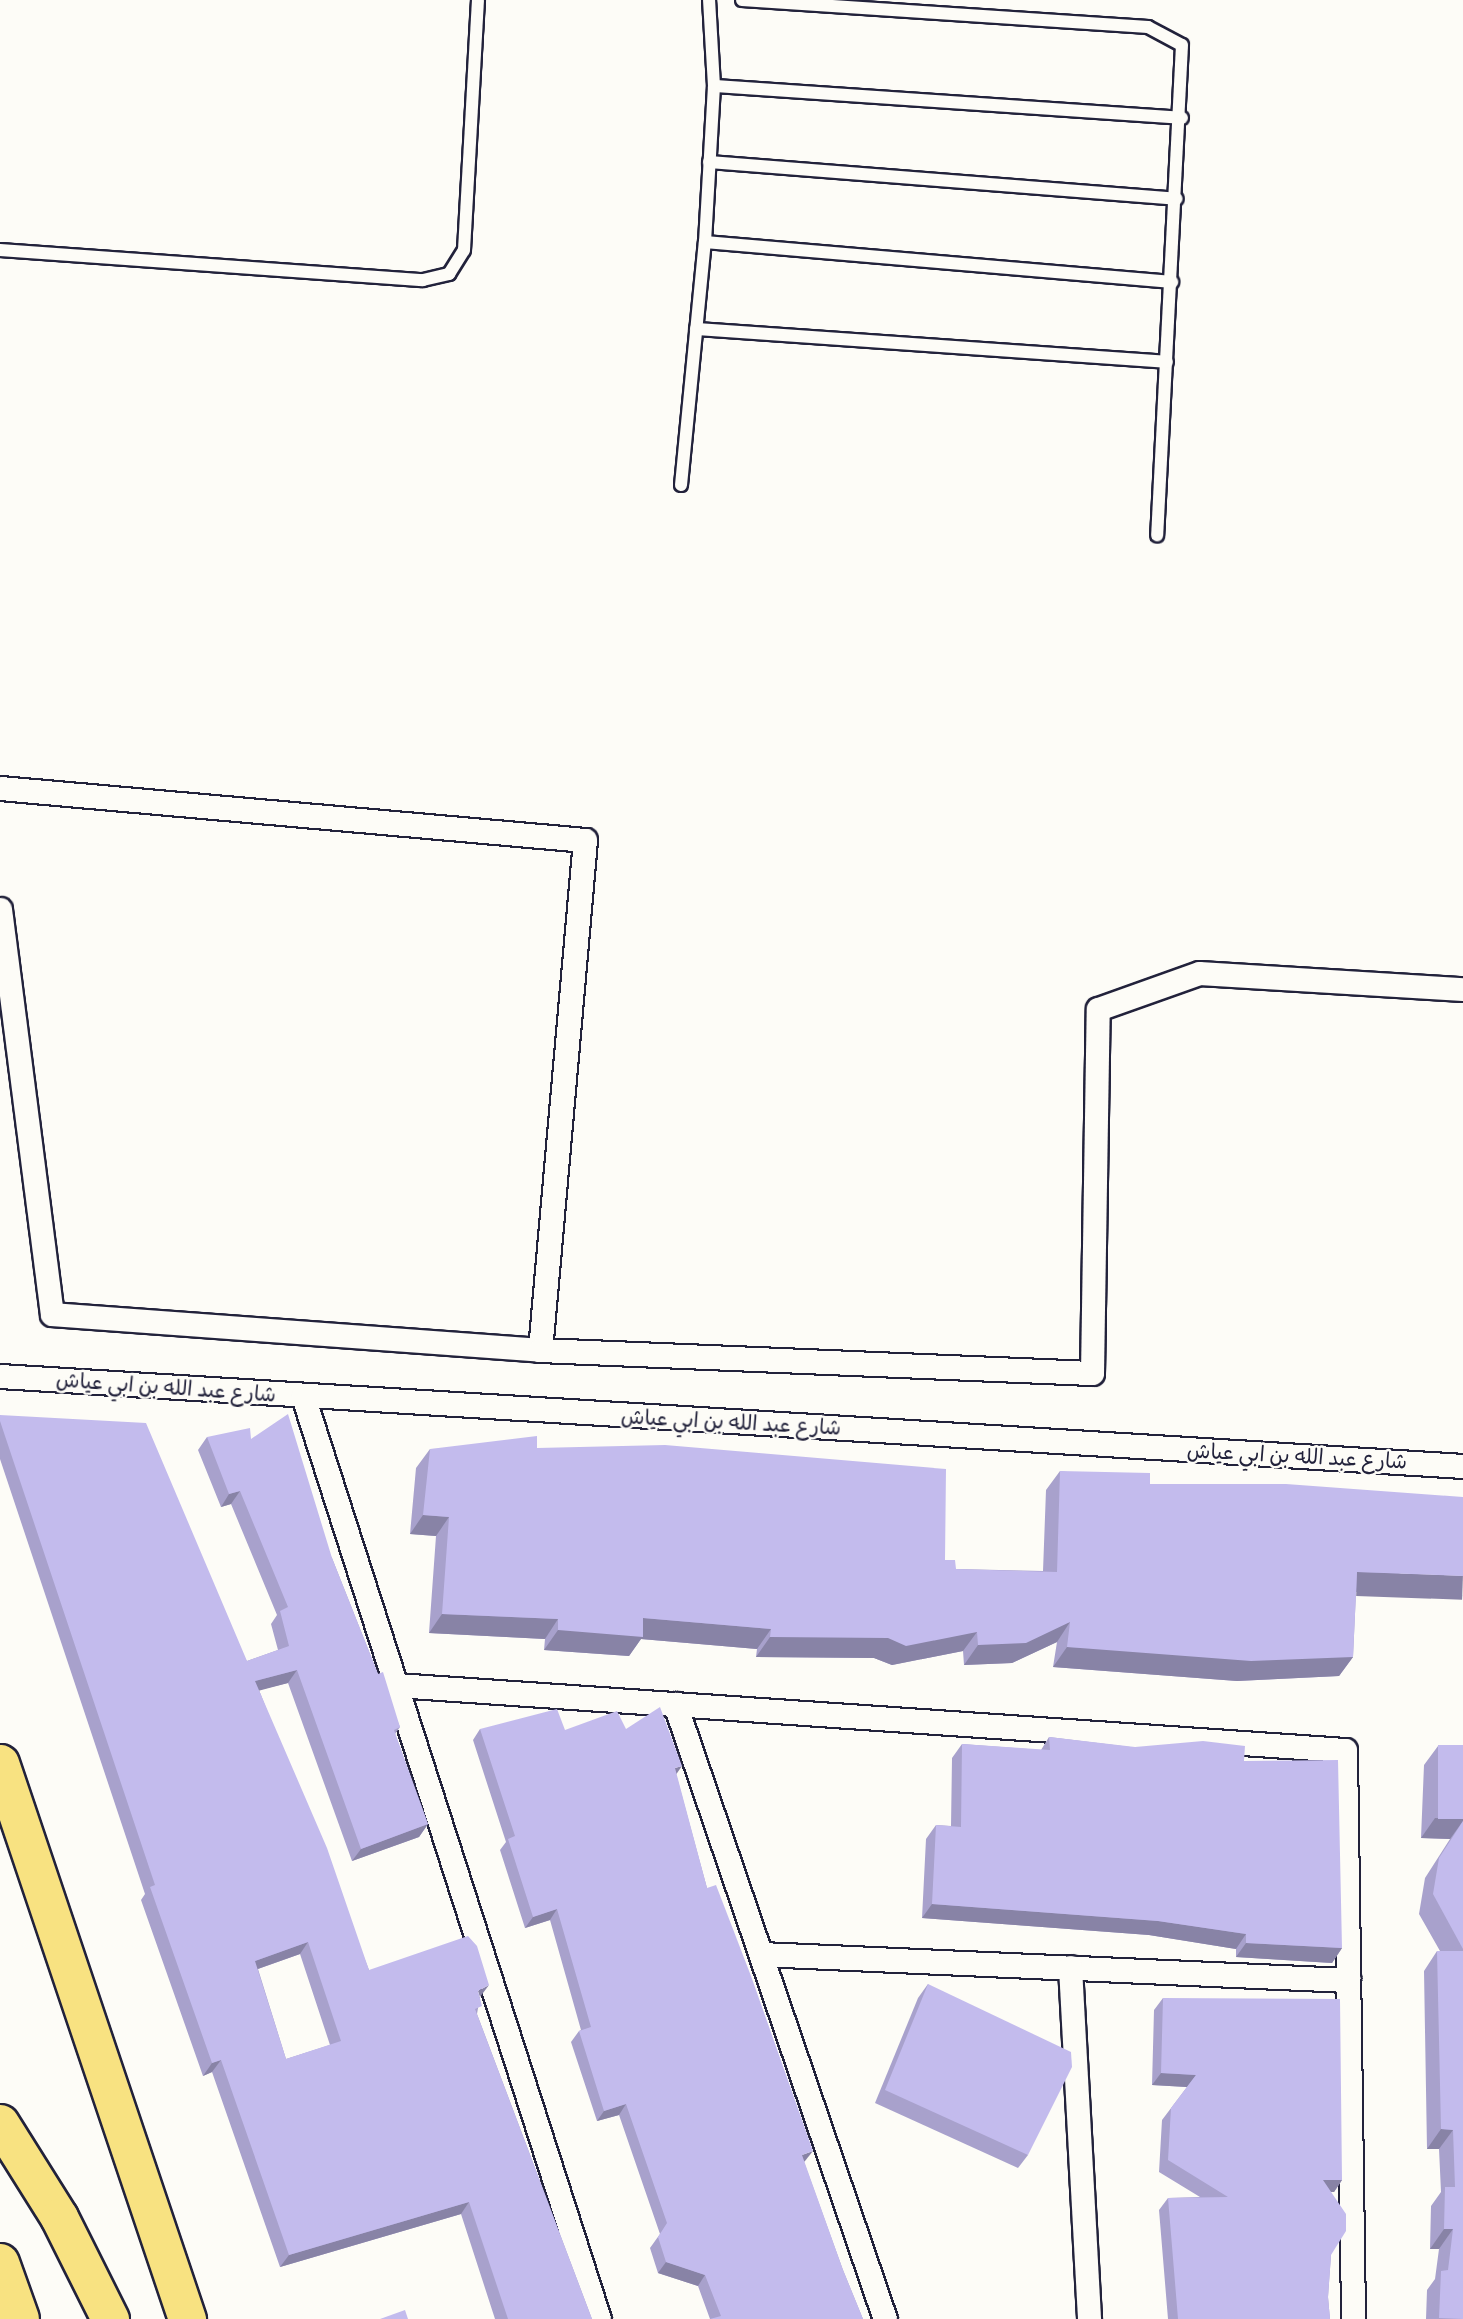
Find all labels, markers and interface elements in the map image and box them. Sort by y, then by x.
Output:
street label: شارع عبد الله بن ابي عياش [55,1367,277,1407]
street label: شارع عبد الله بن ابي عياش [620,1404,842,1440]
street label: شارع عبد الله بن ابي عياش [1186,1438,1408,1474]

